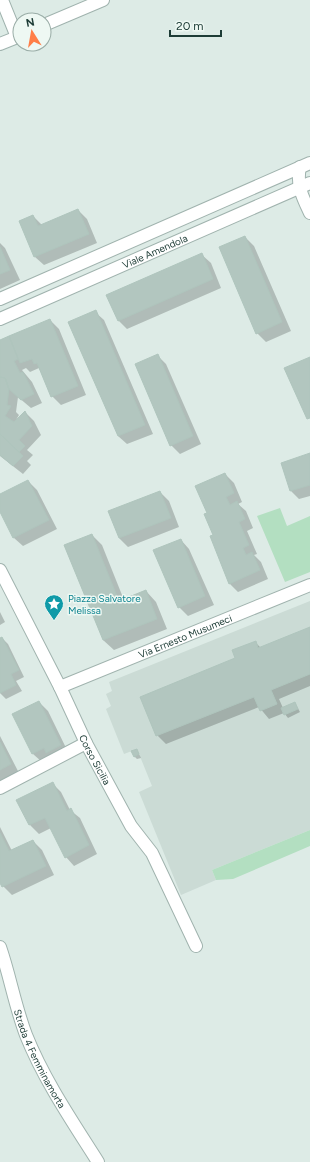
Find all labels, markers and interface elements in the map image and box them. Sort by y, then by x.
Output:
north arrow [12,12,52,52]
scale bar [170,12,221,38]
text: N [25,15,36,30]
text: 20 m [176,19,204,33]
street label: Viale Amendola [120,232,190,272]
place label: Piazza Salvatore Melissa [68,592,141,617]
place icon: Piazza Salvatore Melissa [43,593,65,621]
street label: Via Ernesto Musumeci [136,612,234,661]
street label: Corso Sicilia [76,732,113,787]
street label: Strada 4 Femminamorta [11,1008,68,1111]

